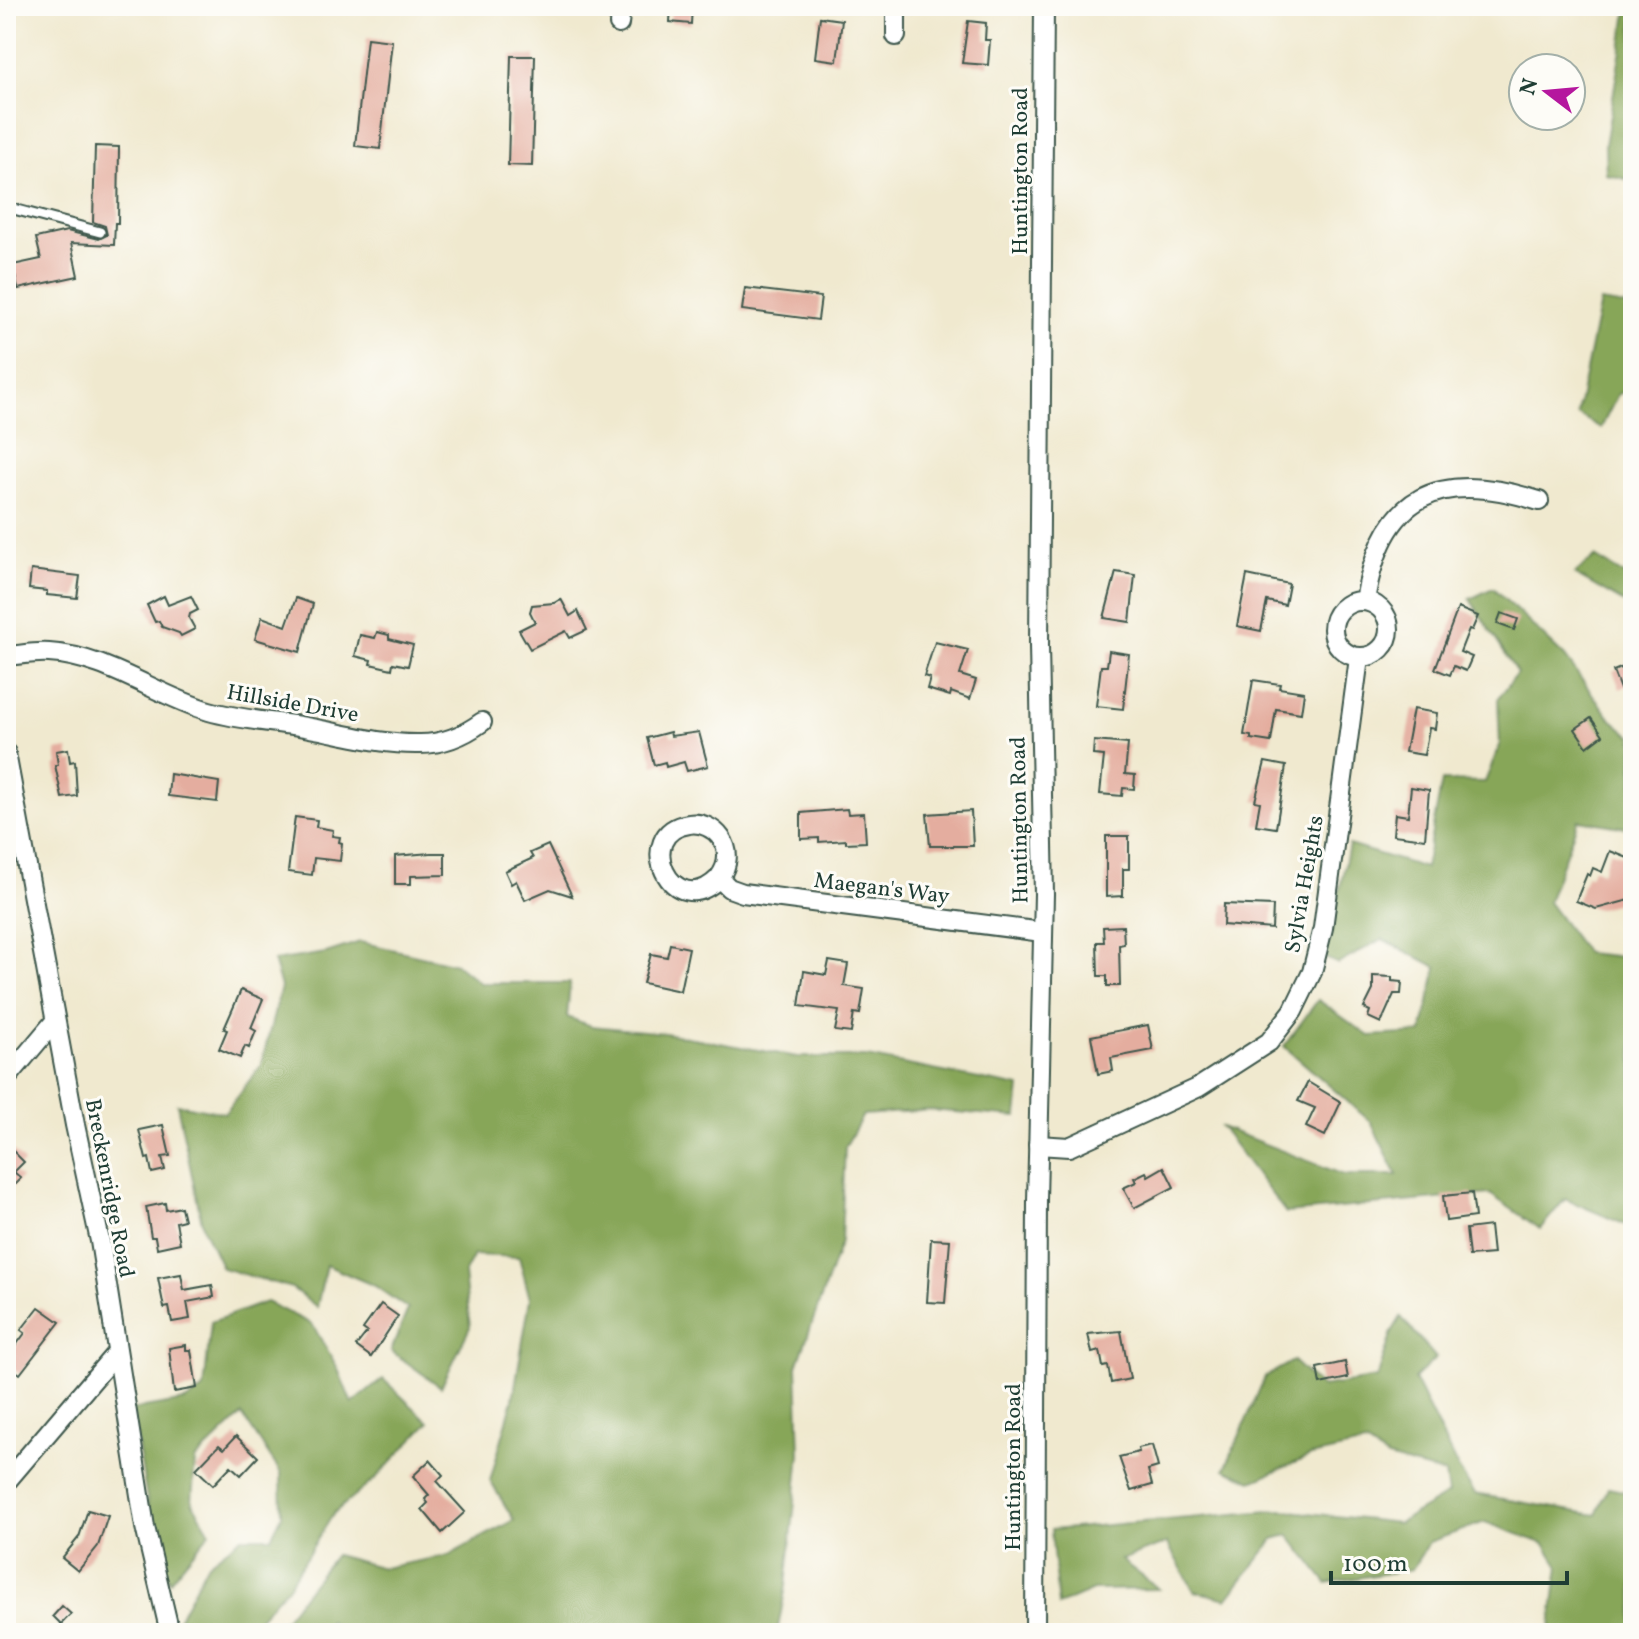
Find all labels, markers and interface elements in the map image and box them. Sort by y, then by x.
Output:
north arrow [1507,52,1587,132]
text: N [1513,75,1547,99]
street label: Huntington Road [1006,87,1037,255]
street label: Hillside Drive [224,678,361,731]
street label: Huntington Road [1004,736,1037,904]
street label: Sylvia Heights [1278,813,1333,956]
street label: Maegan's Way [812,866,951,913]
street label: Breckenridge Road [76,1096,141,1281]
street label: Huntington Road [999,1383,1030,1551]
scale bar [1331,1535,1567,1585]
text: 100 m [1343,1548,1408,1582]

